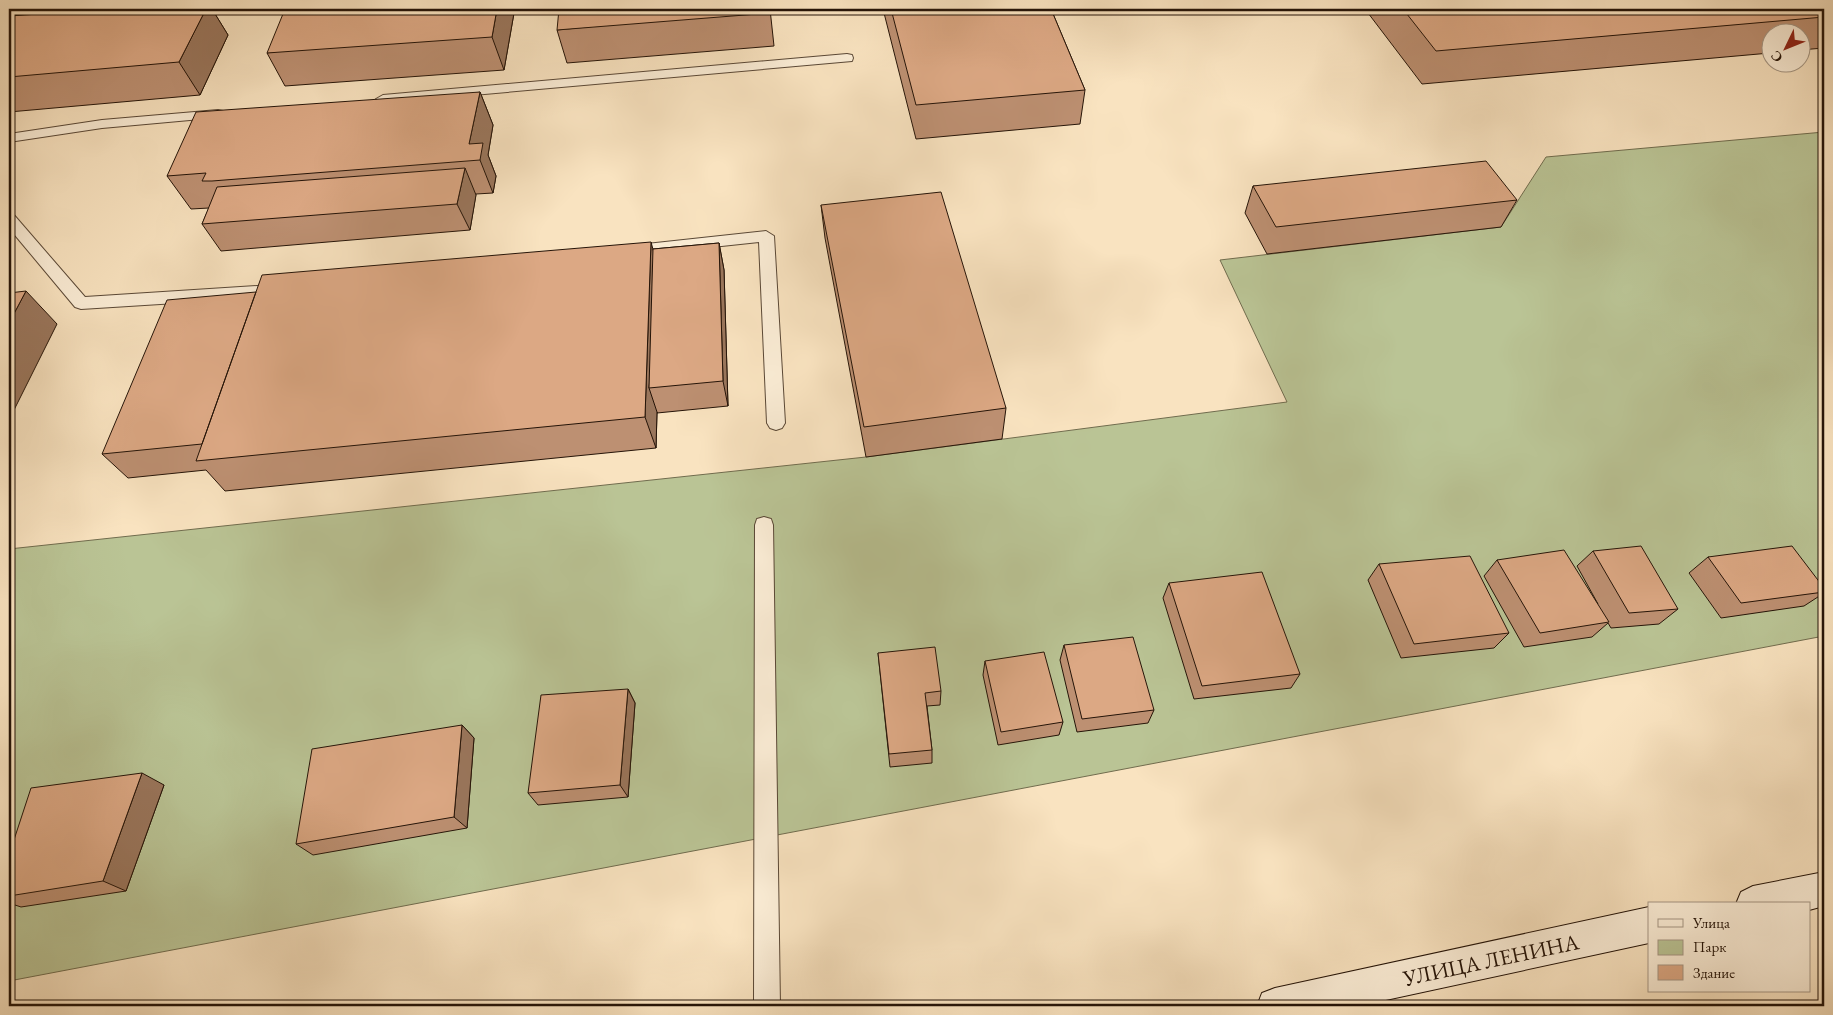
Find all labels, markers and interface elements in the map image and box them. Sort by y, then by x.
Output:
north arrow [1760,22,1810,72]
text: С [1766,47,1786,67]
legend [1648,902,1810,992]
text: Улица [1692,913,1730,932]
street label: УЛИЦА ЛЕНИНА [1399,927,1582,993]
text: Парк [1693,937,1726,956]
text: Здание [1693,963,1735,982]

